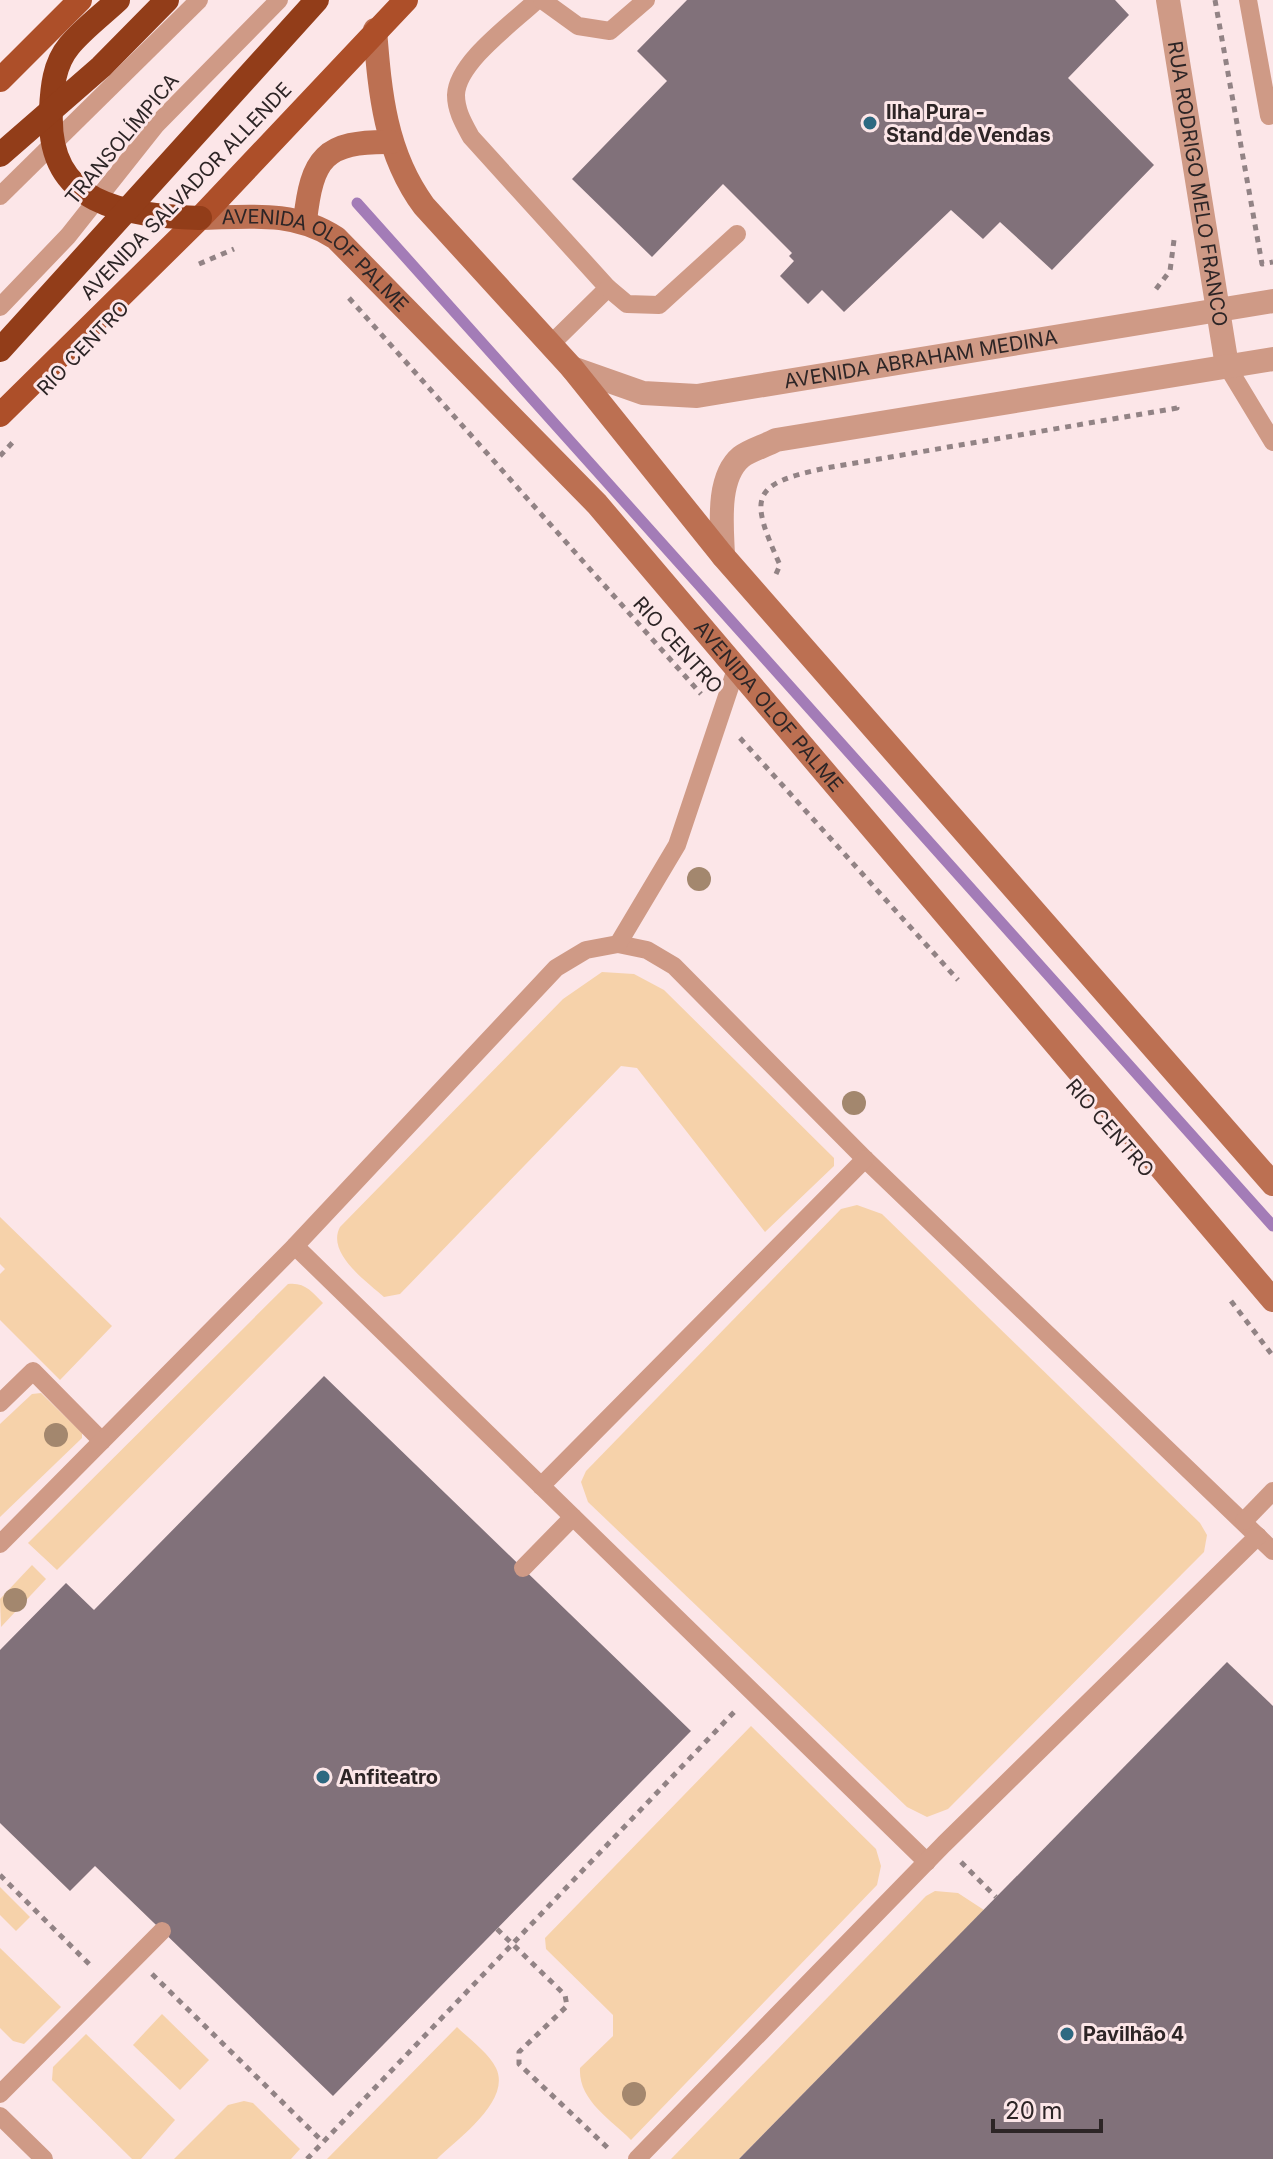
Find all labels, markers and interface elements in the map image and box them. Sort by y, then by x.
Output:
street label: RUA RODRIGO MELO FRANCO [1163,39,1232,328]
street label: TRANSOLÍMPICA [59,68,184,209]
street label: AVENIDA SALVADOR ALLENDE [76,77,296,305]
place label: Ilha Pura - Stand de Vendas [886,100,1051,147]
marker: Ilha Pura - Stand de Vendas [861,114,879,132]
street label: AVENIDA OLOF PALME [221,204,414,317]
street label: RIO CENTRO [32,296,134,400]
street label: AVENIDA ABRAHAM MEDINA [782,325,1059,393]
street label: RIO CENTRO [628,592,728,698]
street label: AVENIDA OLOF PALME [689,616,848,797]
street label: RIO CENTRO [1061,1074,1159,1182]
place label: Anfiteatro [339,1765,438,1789]
marker: Anfiteatro [314,1768,332,1786]
place label: Pavilhão 4 [1083,2022,1184,2046]
marker: Pavilhão 4 [1058,2025,1076,2043]
scale bar [993,2083,1101,2133]
text: 20 m [1005,2096,1063,2125]

